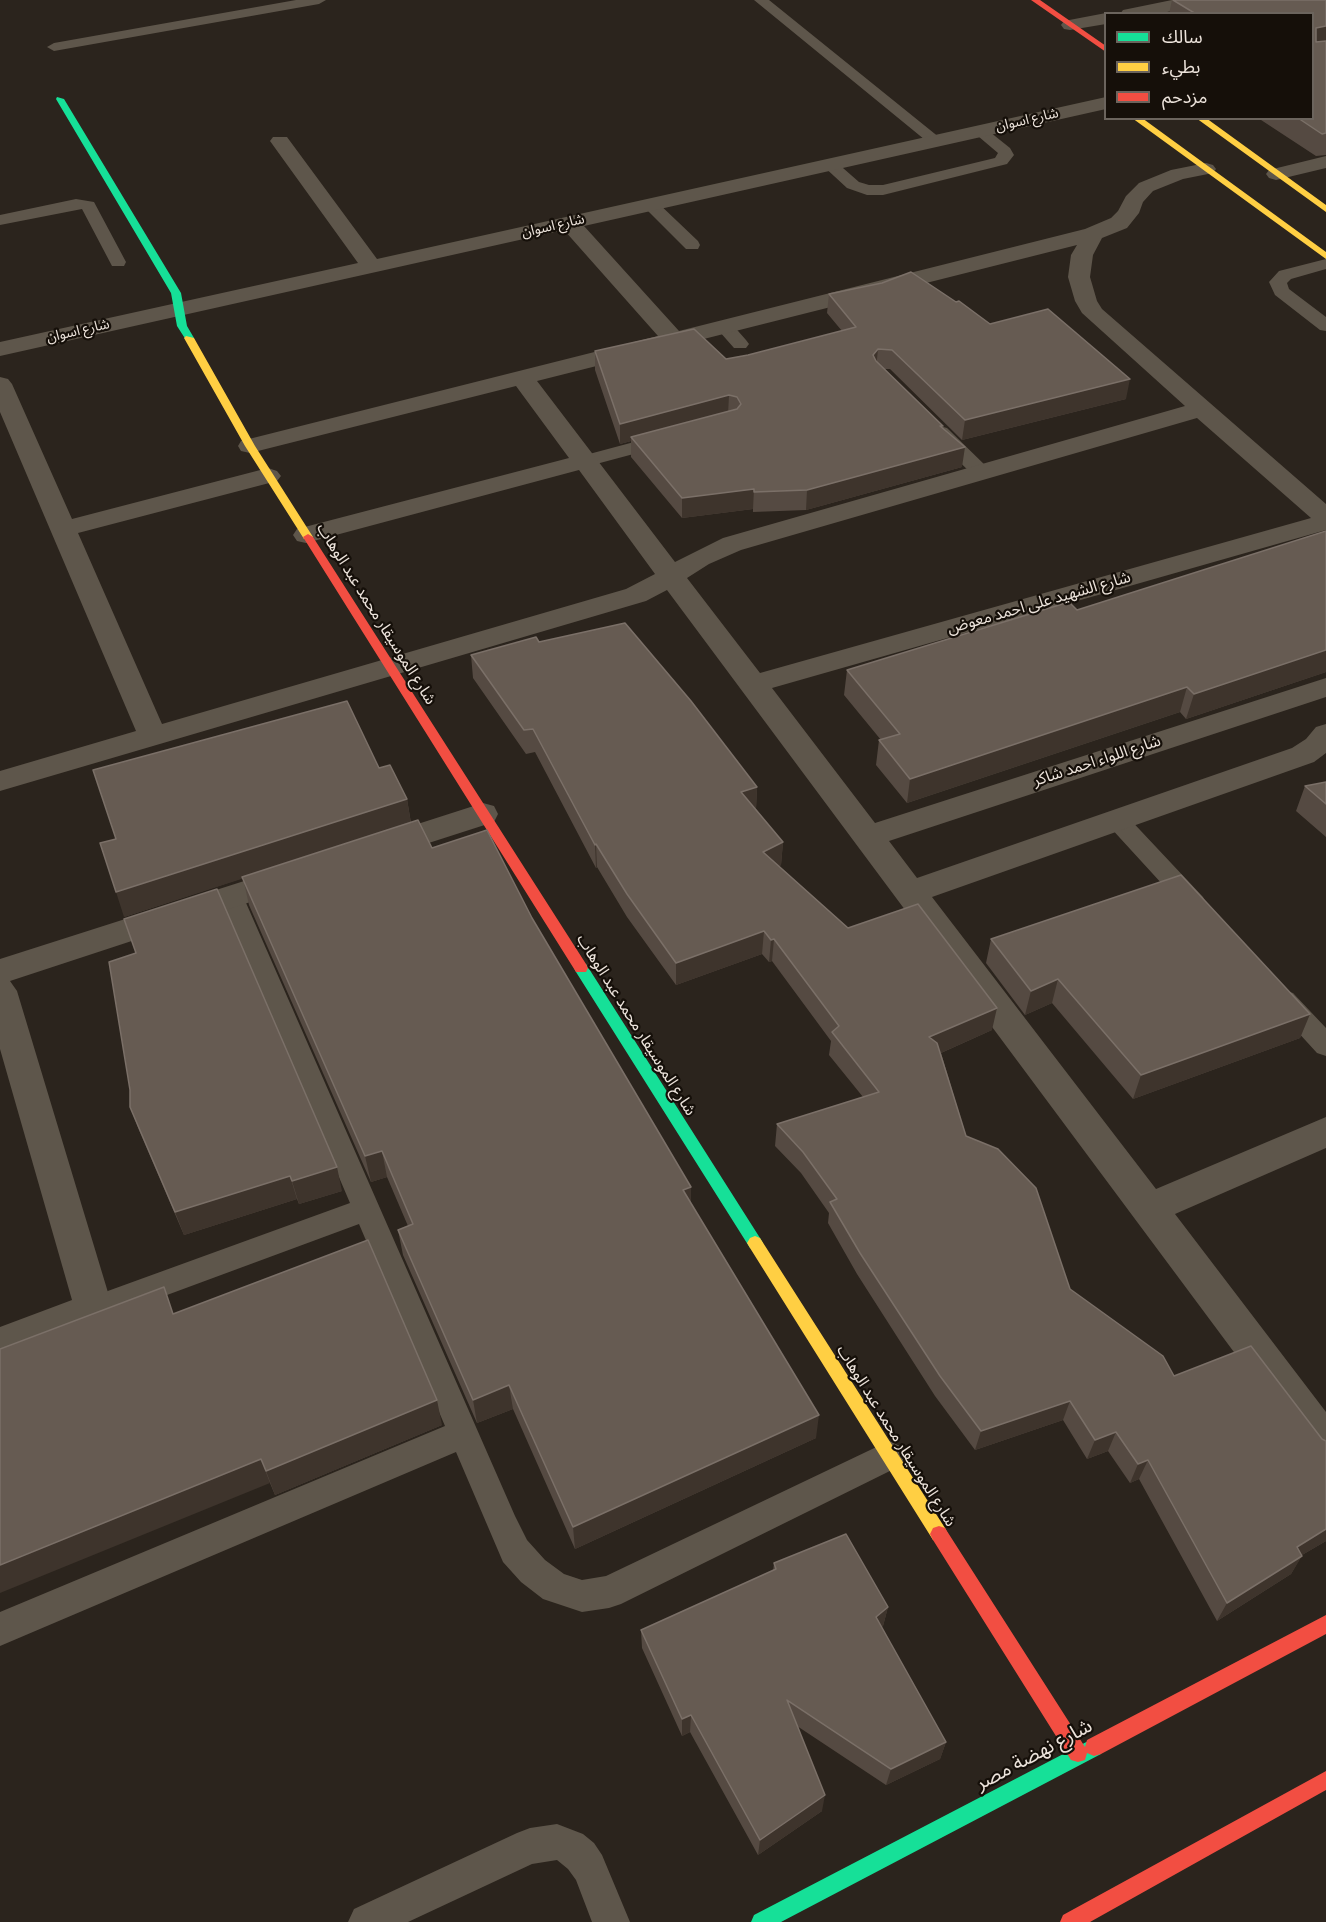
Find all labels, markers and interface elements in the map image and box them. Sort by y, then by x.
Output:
legend [1104,12,1314,120]
text: سالك [1162,25,1203,48]
text: بطيء [1162,55,1200,78]
text: مزدحم [1162,85,1207,108]
street label: شارع اسوان [994,105,1060,135]
street label: شارع اسوان [520,211,586,241]
street label: شارع اسوان [45,316,111,346]
street label: شارع الموسيقار محمد عبد الوهاب [312,520,440,708]
street label: شارع الشهيد على احمد معوض [945,568,1133,638]
street label: شارع اللواء احمد شاكر [1031,731,1163,791]
street label: شارع الموسيقار محمد عبد الوهاب [572,931,700,1119]
street label: شارع الموسيقار محمد عبد الوهاب [832,1342,960,1530]
street label: شارع نهضة مصر [971,1714,1097,1796]

